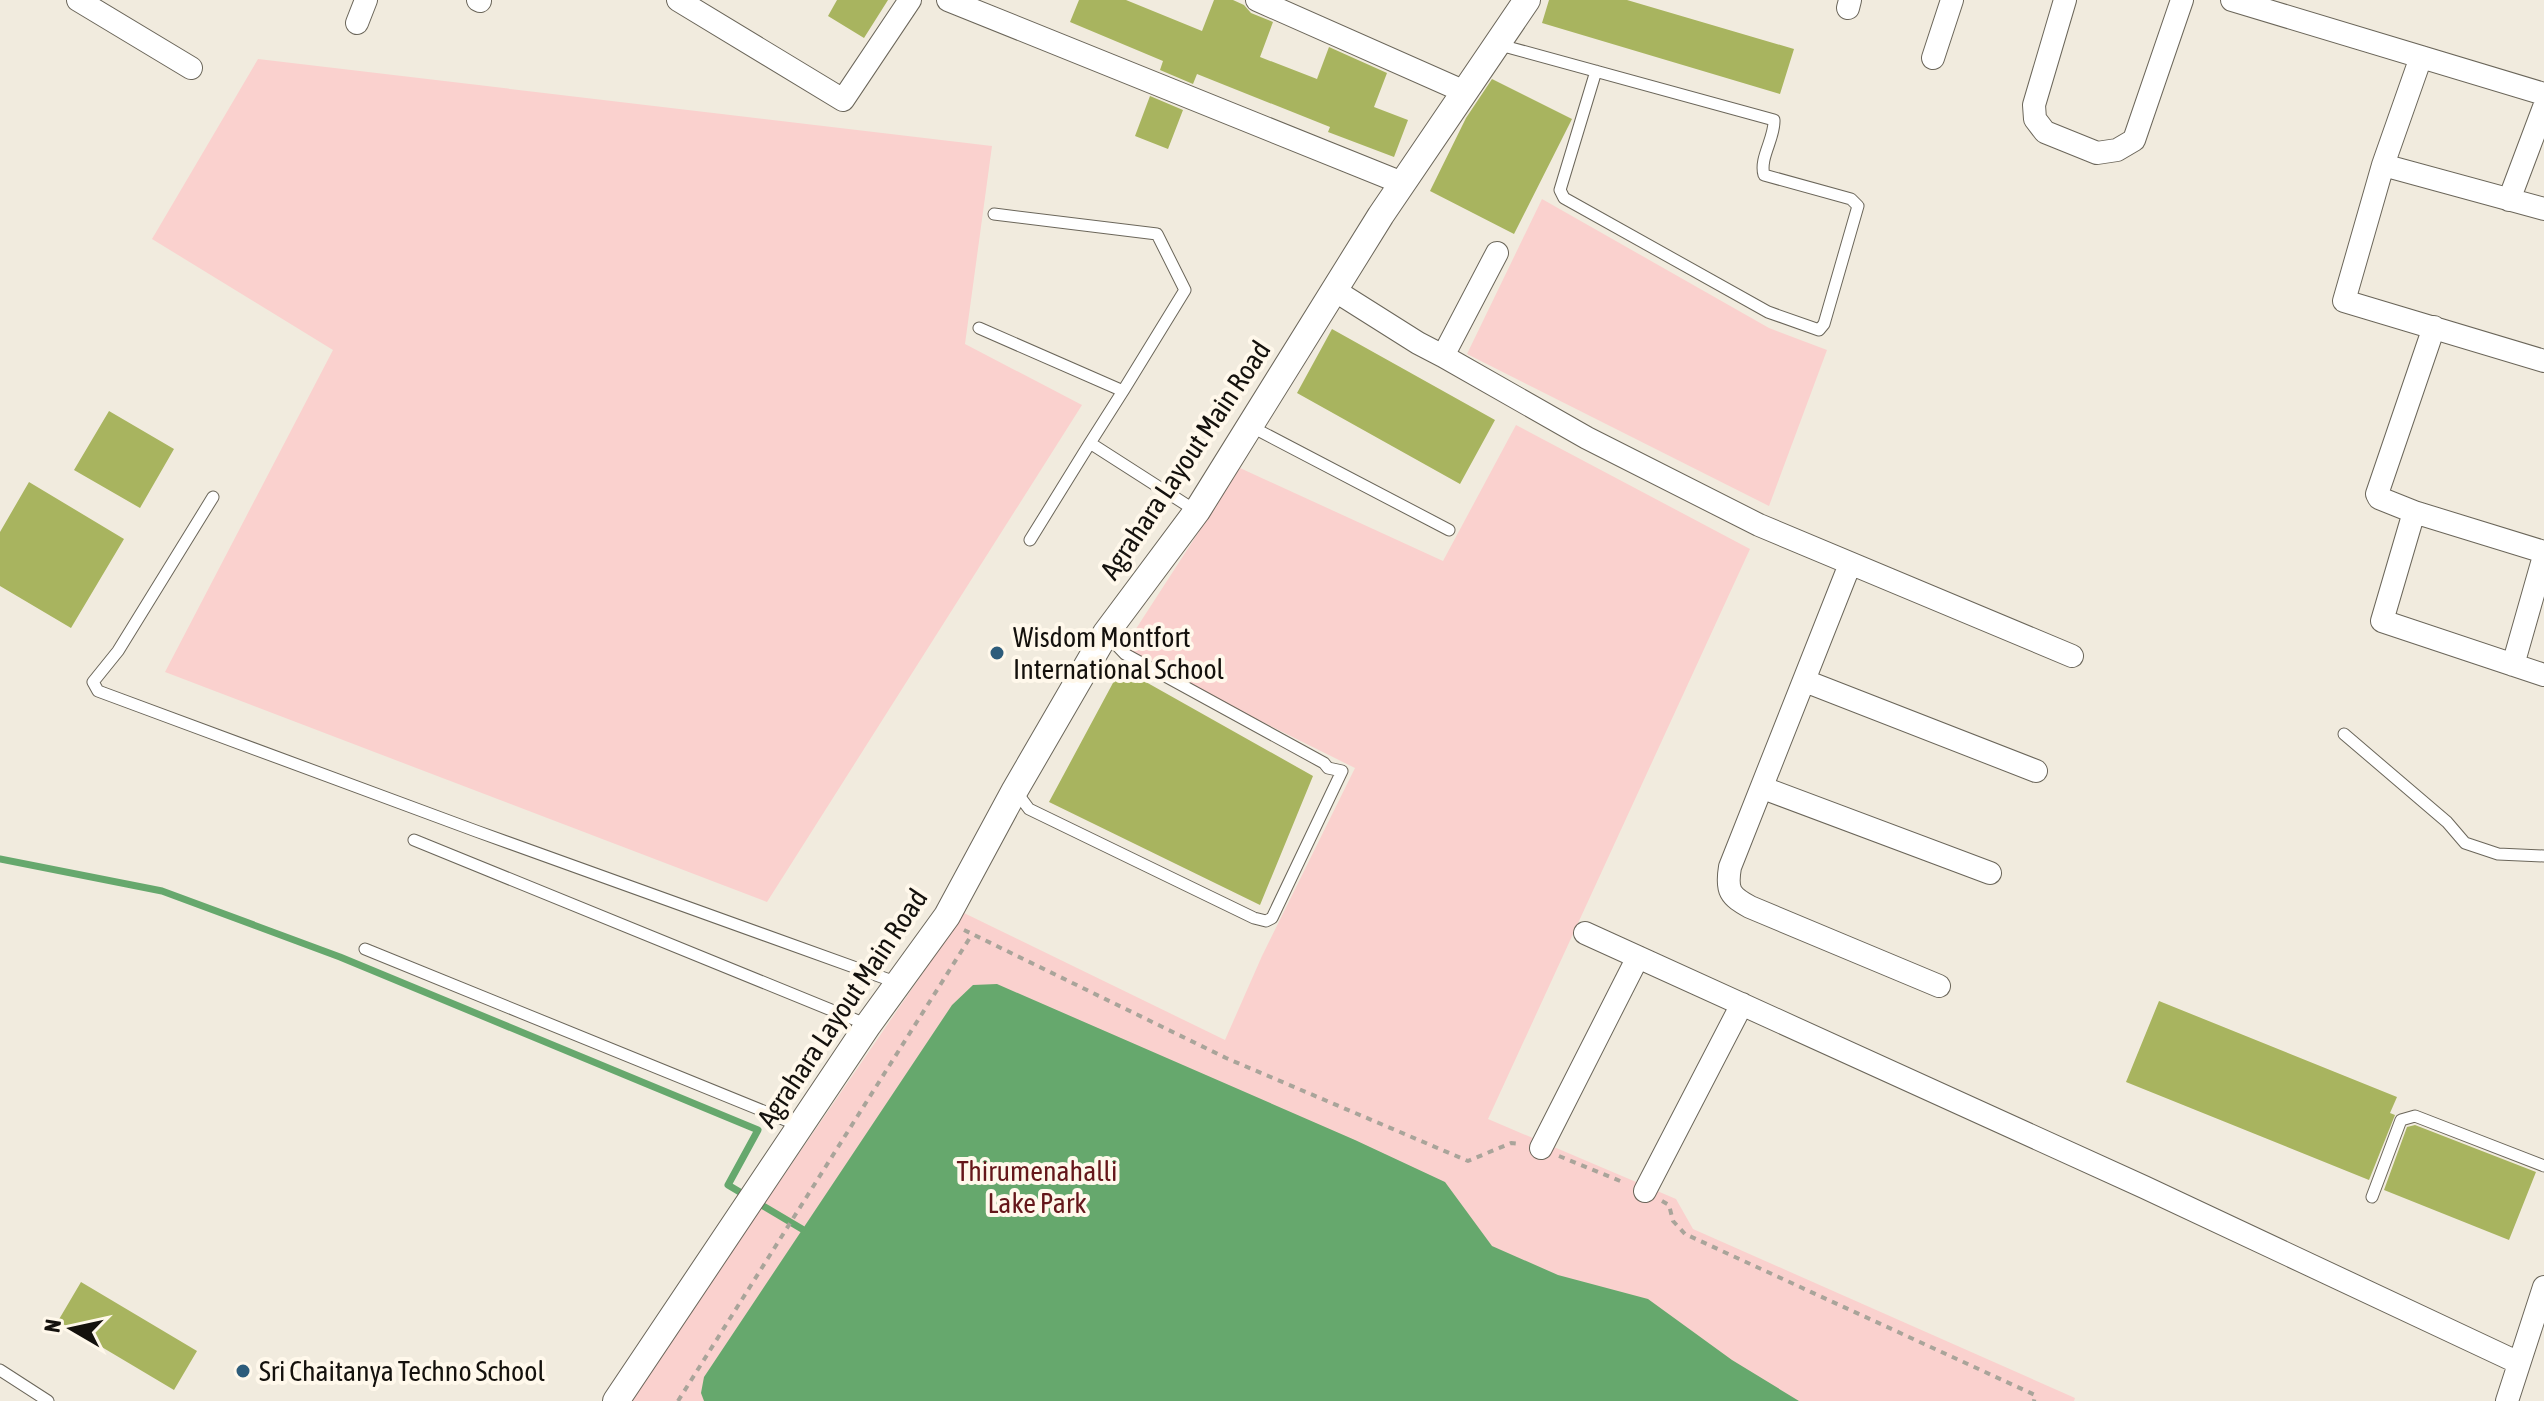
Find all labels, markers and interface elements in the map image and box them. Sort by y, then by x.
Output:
street label: Agrahara Layout Main Road [1093,335,1277,585]
place label: Wisdom Montfort International School [1013,621,1225,685]
marker: Wisdom Montfort International School [988,644,1006,662]
street label: Agrahara Layout Main Road [750,883,934,1133]
park label: Thirumenahalli Lake Park [957,1155,1117,1219]
north arrow [32,1289,112,1369]
text: N [38,1317,66,1334]
place label: Sri Chaitanya Techno School [259,1355,545,1387]
marker: Sri Chaitanya Techno School [234,1362,252,1380]

